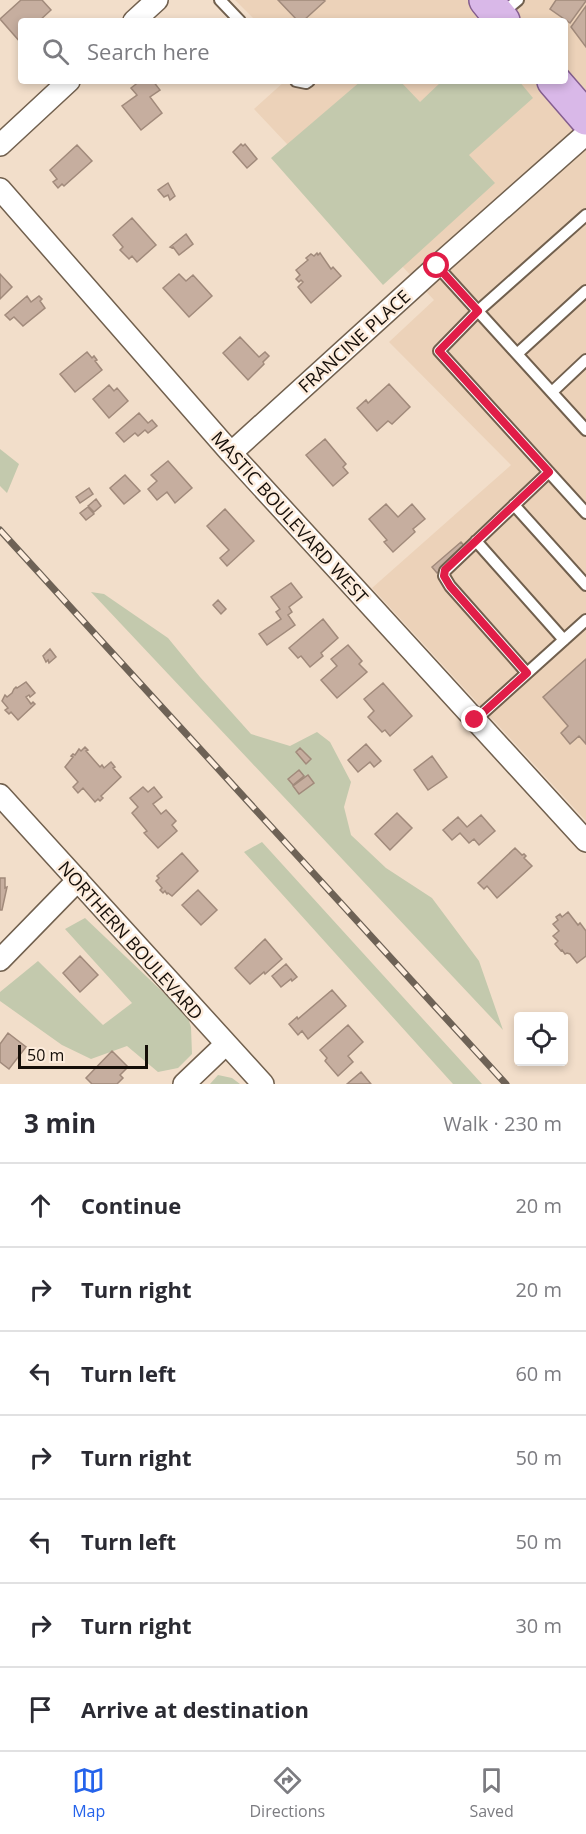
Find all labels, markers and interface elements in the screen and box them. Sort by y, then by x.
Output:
search box [18,18,568,84]
icon: search [39,35,72,68]
text: Search here [87,36,210,66]
route start [423,252,449,278]
street label: FRANCINE PLACE [293,284,415,398]
street label: MASTIC BOULEVARD WEST [206,426,374,608]
route end [461,706,487,732]
street label: NORTHERN BOULEVARD [53,856,209,1024]
map controls [514,1012,568,1066]
button: locate [514,1012,568,1066]
scale bar [18,1042,148,1070]
text: 50 m [27,1044,64,1066]
text: 3 min [24,1105,96,1141]
text: Walk · 230 m [443,1110,562,1137]
icon: ahead [24,1189,57,1222]
text: Continue [81,1190,181,1220]
text: 20 m [515,1192,562,1219]
icon: right [24,1273,57,1306]
text: Turn right [81,1274,192,1304]
text: 20 m [515,1276,562,1303]
icon: left [24,1357,57,1390]
text: Turn left [81,1358,176,1388]
text: 60 m [515,1360,562,1387]
icon: right [24,1441,57,1474]
text: Turn right [81,1442,192,1472]
text: 50 m [515,1444,562,1471]
icon: left [24,1525,57,1558]
text: Turn left [81,1526,176,1556]
text: 50 m [515,1528,562,1555]
icon: right [24,1609,57,1642]
text: Turn right [81,1610,192,1640]
text: 30 m [515,1612,562,1639]
icon: arrive [24,1693,57,1726]
text: Arrive at destination [81,1694,309,1724]
tab: Map [72,1764,105,1822]
tab: Directions [250,1764,325,1822]
tab: Saved [469,1764,514,1822]

